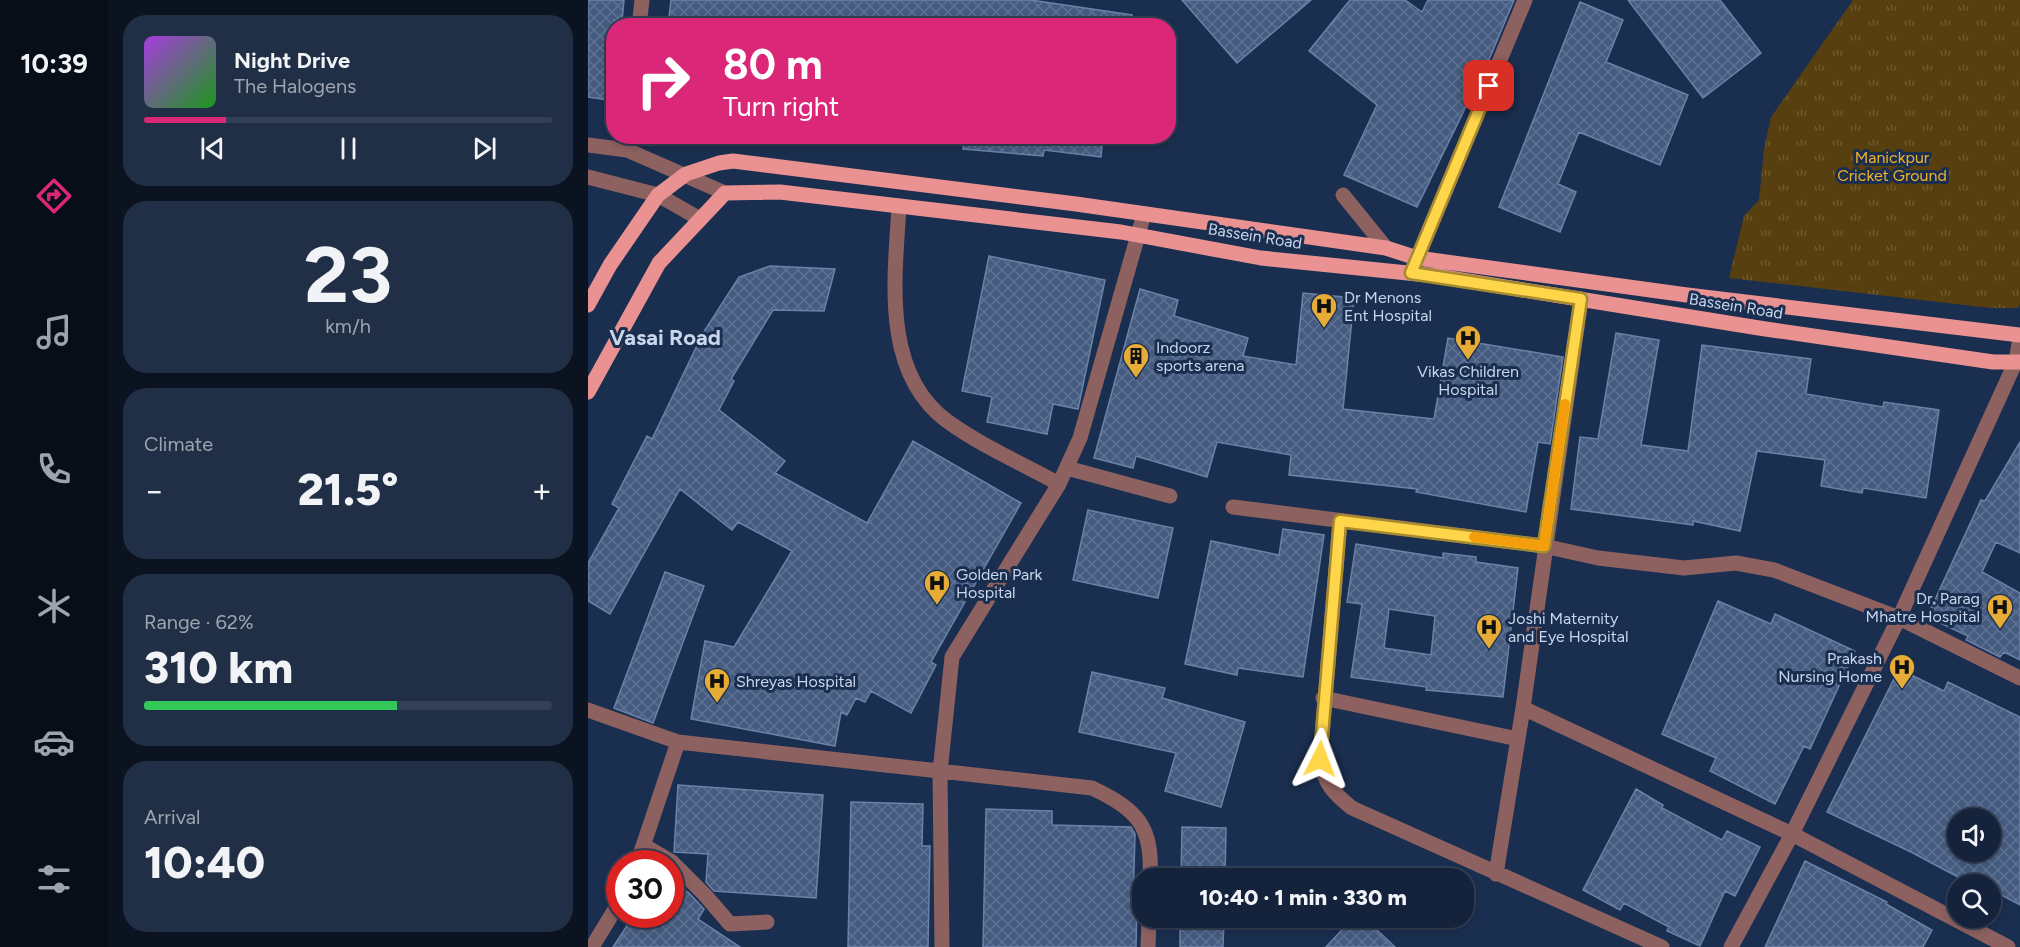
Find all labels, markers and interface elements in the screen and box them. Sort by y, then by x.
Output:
text: 80 m [723,39,823,90]
icon: right [624,42,702,120]
text: 10:39 [20,47,88,80]
text: Night Drive [234,47,350,74]
pin [1463,60,1514,111]
icon: arrive [1472,69,1505,102]
text: The Halogens [234,74,356,98]
text: Turn right [723,90,839,123]
icon: previous [196,132,229,165]
icon: pause [332,132,365,165]
icon: next [468,132,501,165]
park label: Manickpur Cricket Ground [1837,148,1947,185]
icon: directions [33,175,75,217]
street label: Bassein Road [1207,219,1303,253]
text: 23 [304,228,392,322]
place label: Dr Menons Ent Hospital [1344,288,1432,325]
street label: Bassein Road [1688,289,1784,323]
hospital icon: Dr Menons Ent Hospital [1309,291,1339,329]
icon: music [33,311,75,353]
text: km/h [325,314,371,338]
hospital icon: Vikas Children Hospital [1453,323,1483,361]
district label: Vasai Road [609,324,721,351]
place label: Indoorz sports arena [1156,338,1244,375]
building icon: Indoorz sports arena [1121,341,1151,379]
place label: Vikas Children Hospital [1417,362,1519,399]
text: Climate [144,432,213,456]
icon: phone [33,448,75,490]
text: 21.5° [297,462,399,516]
text: − [144,471,165,510]
text: + [531,471,552,510]
place label: Golden Park Hospital [956,565,1043,602]
hospital icon: Golden Park Hospital [922,568,952,606]
icon: climate [33,585,75,627]
place label: Dr. Parag Mhatre Hospital [1866,589,1980,626]
hospital icon: Dr. Parag Mhatre Hospital [1985,592,2015,630]
place label: Joshi Maternity and Eye Hospital [1508,609,1628,646]
text: Range · 62% [144,610,254,634]
hospital icon: Joshi Maternity and Eye Hospital [1474,612,1504,650]
text: 310 km [144,640,293,694]
place label: Prakash Nursing Home [1778,649,1882,686]
hospital icon: Prakash Nursing Home [1887,652,1917,690]
hospital icon: Shreyas Hospital [702,666,732,704]
place label: Shreyas Hospital [736,672,856,691]
icon: car [33,721,75,763]
position arrow [1288,727,1352,791]
text: Arrival [144,805,200,829]
map controls [1947,808,2001,928]
button: sound [1947,808,2001,862]
text: 10:40 [144,835,265,889]
speed limit sign: 30 [606,850,684,928]
icon: filters [33,858,75,900]
button: search [1947,874,2001,928]
text: 10:40 · 1 min · 330 m [1199,884,1407,911]

